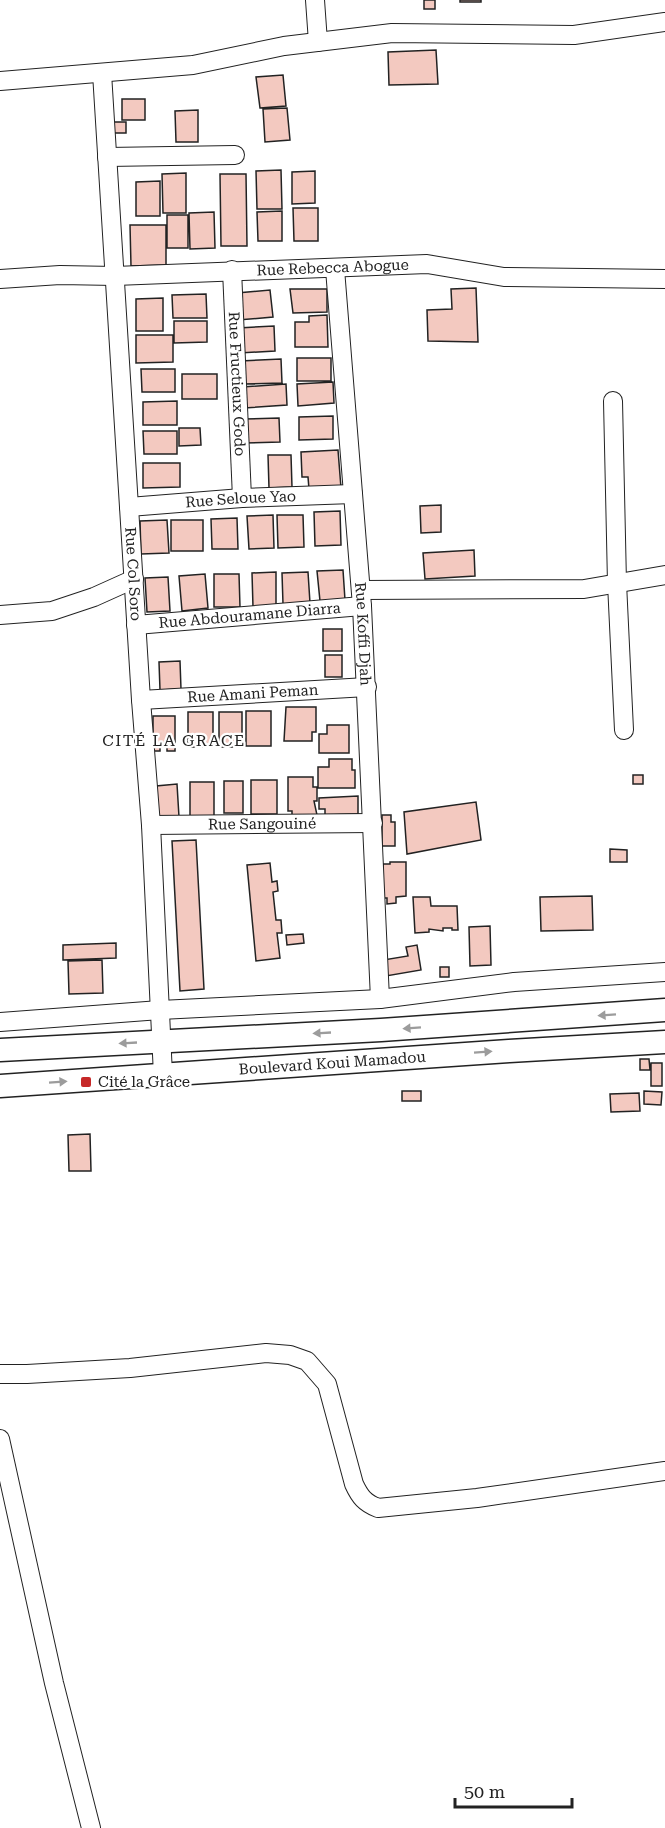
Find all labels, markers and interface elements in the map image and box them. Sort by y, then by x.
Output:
street label: Rue Rebecca Abogue [256,256,409,280]
street label: Rue Fructieux Godo [225,311,249,457]
street label: Rue Seloue Yao [185,487,296,511]
street label: Rue Col Soro [121,527,145,622]
street label: Rue Koffi Djah [351,581,375,687]
street label: Rue Abdouramane Diarra [158,599,341,632]
street label: Rue Amani Peman [187,681,319,706]
district label: CITÉ LA GRACE [102,731,246,750]
street label: Rue Sangouiné [208,815,316,833]
one-way arrow [597,1010,616,1019]
one-way arrow [403,1024,422,1033]
one-way arrow [313,1029,332,1038]
one-way arrow [118,1038,137,1047]
street label: Boulevard Koui Mamadou [238,1048,427,1079]
one-way arrow [474,1048,493,1057]
place label: Cité la Grâce [98,1073,190,1091]
marker: Cité la Grâce [79,1075,93,1089]
one-way arrow [49,1077,68,1087]
scale bar [455,1771,572,1809]
text: 50 m [464,1781,505,1802]

